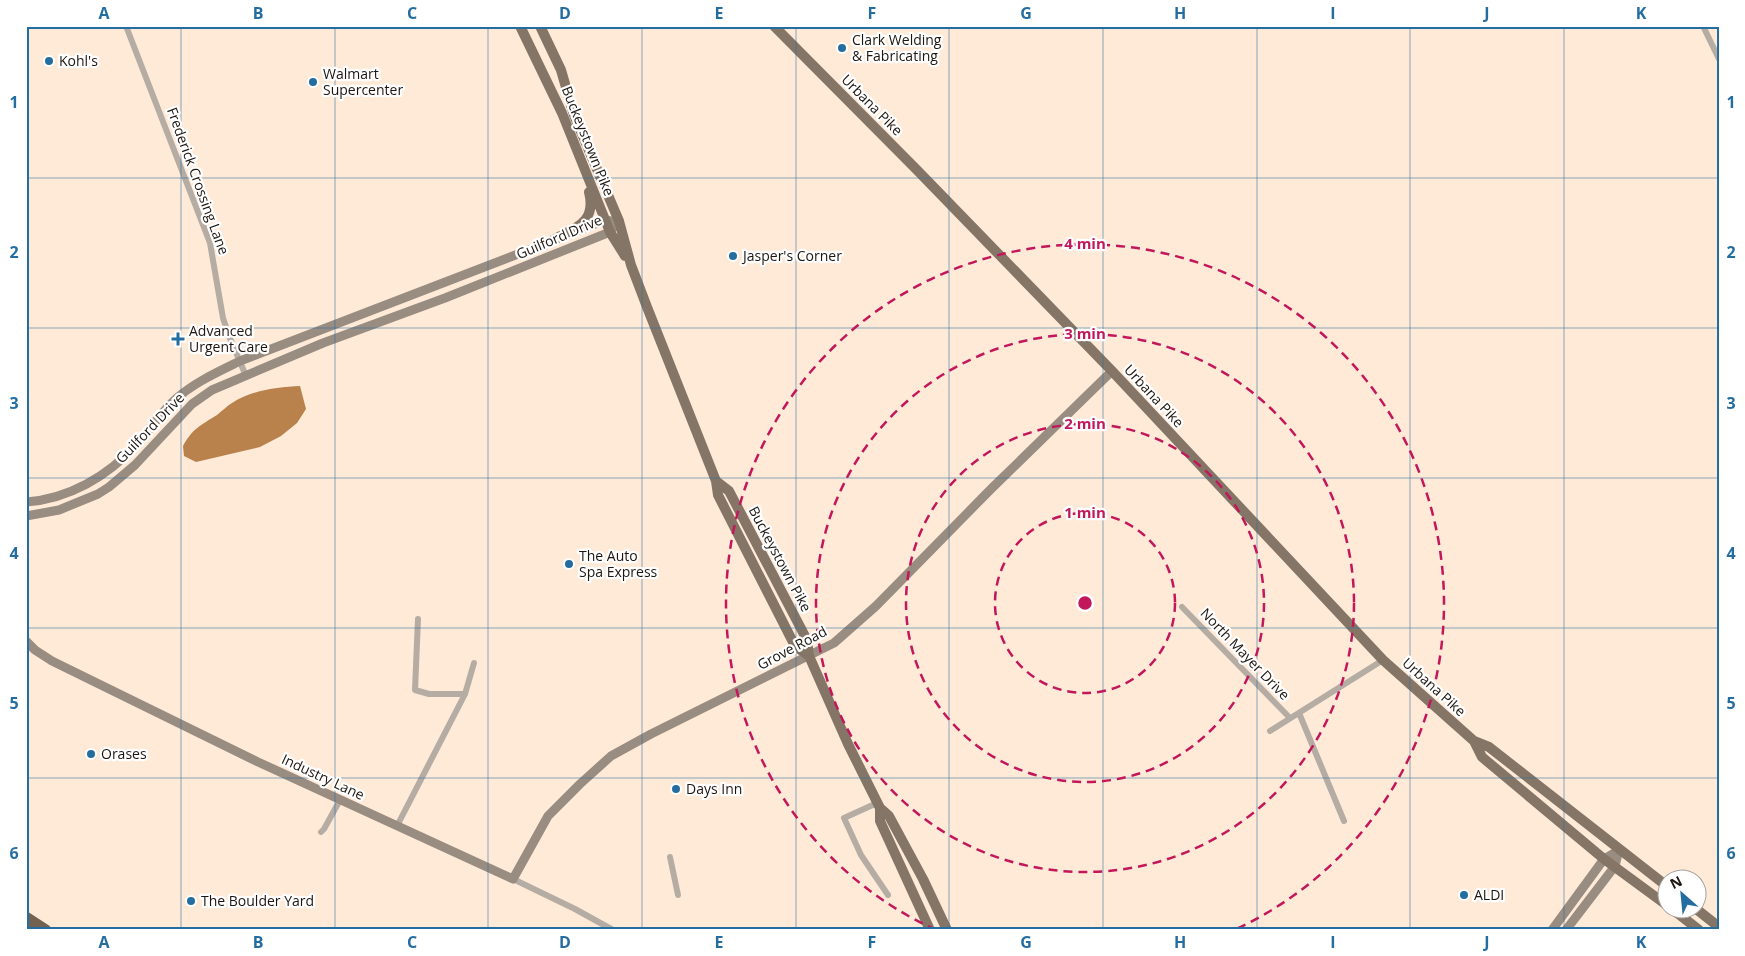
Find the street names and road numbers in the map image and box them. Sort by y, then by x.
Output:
street label: Urbana Pike [838,70,907,140]
street label: Buckeystown Pike [558,83,619,199]
street label: Frederick Crossing Lane [163,105,234,257]
street label: Guilford Drive [513,210,605,263]
street label: Urbana Pike [1120,360,1188,431]
street label: Guilford Drive [111,388,188,467]
street label: Buckeystown Pike [745,503,816,615]
street label: North Mayer Drive [1197,604,1294,704]
street label: Grove Road [754,621,830,674]
street label: Urbana Pike [1398,653,1470,720]
street label: Industry Lane [279,749,368,804]

